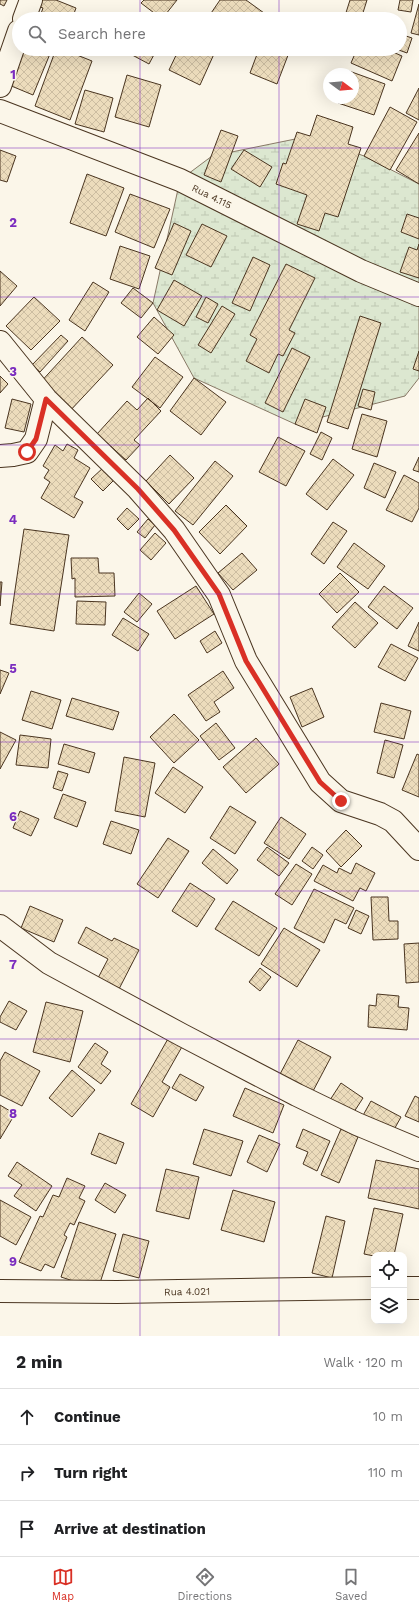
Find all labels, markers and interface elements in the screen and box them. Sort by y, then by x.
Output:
search box [12,12,407,56]
icon: search [26,23,48,45]
text: Search here [58,25,146,43]
text: 1 [10,67,16,82]
north arrow [323,68,359,104]
street label: Rua 4.115 [190,182,234,211]
text: 2 [9,215,17,230]
text: 3 [9,364,17,379]
route start [18,443,36,461]
text: 4 [9,512,18,527]
text: 5 [9,661,17,676]
route end [332,792,350,810]
text: 6 [9,809,17,824]
text: 7 [9,957,17,972]
text: 8 [9,1106,17,1121]
map controls [371,1252,407,1324]
button: locate [371,1252,407,1288]
text: 9 [9,1254,17,1269]
street label: Rua 4.021 [164,1286,210,1297]
button: layers [371,1288,407,1324]
text: 2 min [16,1352,62,1372]
text: Walk · 120 m [324,1355,403,1370]
icon: ahead [16,1406,38,1428]
text: Continue [54,1408,121,1426]
text: 10 m [373,1409,403,1424]
icon: right [16,1462,38,1484]
text: Turn right [54,1464,127,1482]
text: 110 m [368,1465,403,1480]
icon: arrive [16,1518,38,1540]
text: Arrive at destination [54,1520,206,1538]
tab: Map [52,1566,74,1603]
tab: Directions [178,1566,232,1603]
tab: Saved [335,1566,367,1603]

